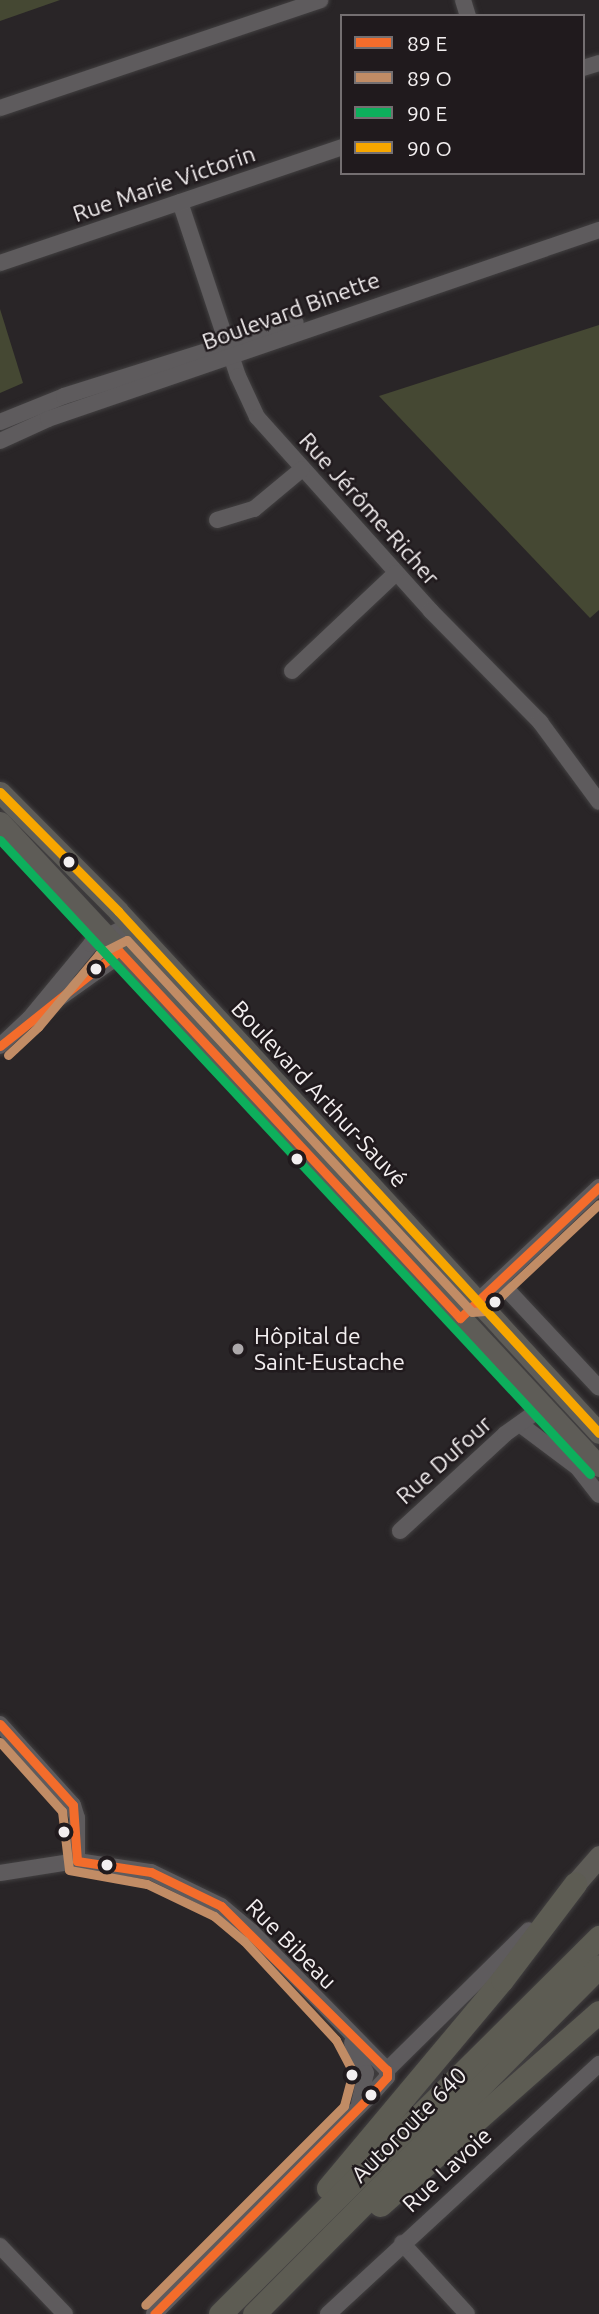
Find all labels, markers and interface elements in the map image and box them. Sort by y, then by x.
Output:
legend [340,14,585,175]
text: 89 E [407,31,447,55]
text: 89 O [407,66,452,90]
text: 90 E [407,101,447,125]
text: 90 O [407,136,452,160]
street label: Rue Marie Victorin [69,140,259,228]
street label: Boulevard Binette [198,266,384,356]
street label: Rue Jérôme-Richer [293,427,445,591]
unlabelled marker [62,855,76,869]
unlabelled marker [89,962,103,976]
street label: Boulevard Arthur-Sauvé [225,995,413,1193]
unlabelled marker [290,1152,304,1166]
unlabelled marker [488,1295,502,1309]
place label: Hôpital de Saint-Eustache [254,1322,405,1376]
marker: Hôpital de Saint-Eustache [228,1339,248,1359]
street label: Rue Dufour [391,1410,497,1510]
unlabelled marker [57,1825,71,1839]
unlabelled marker [100,1858,114,1872]
street label: Rue Bibeau [240,1893,342,1995]
street label: Autoroute 640 [346,2062,472,2188]
unlabelled marker [345,2068,359,2082]
unlabelled marker [364,2088,378,2102]
street label: Rue Lavoie [397,2122,497,2218]

